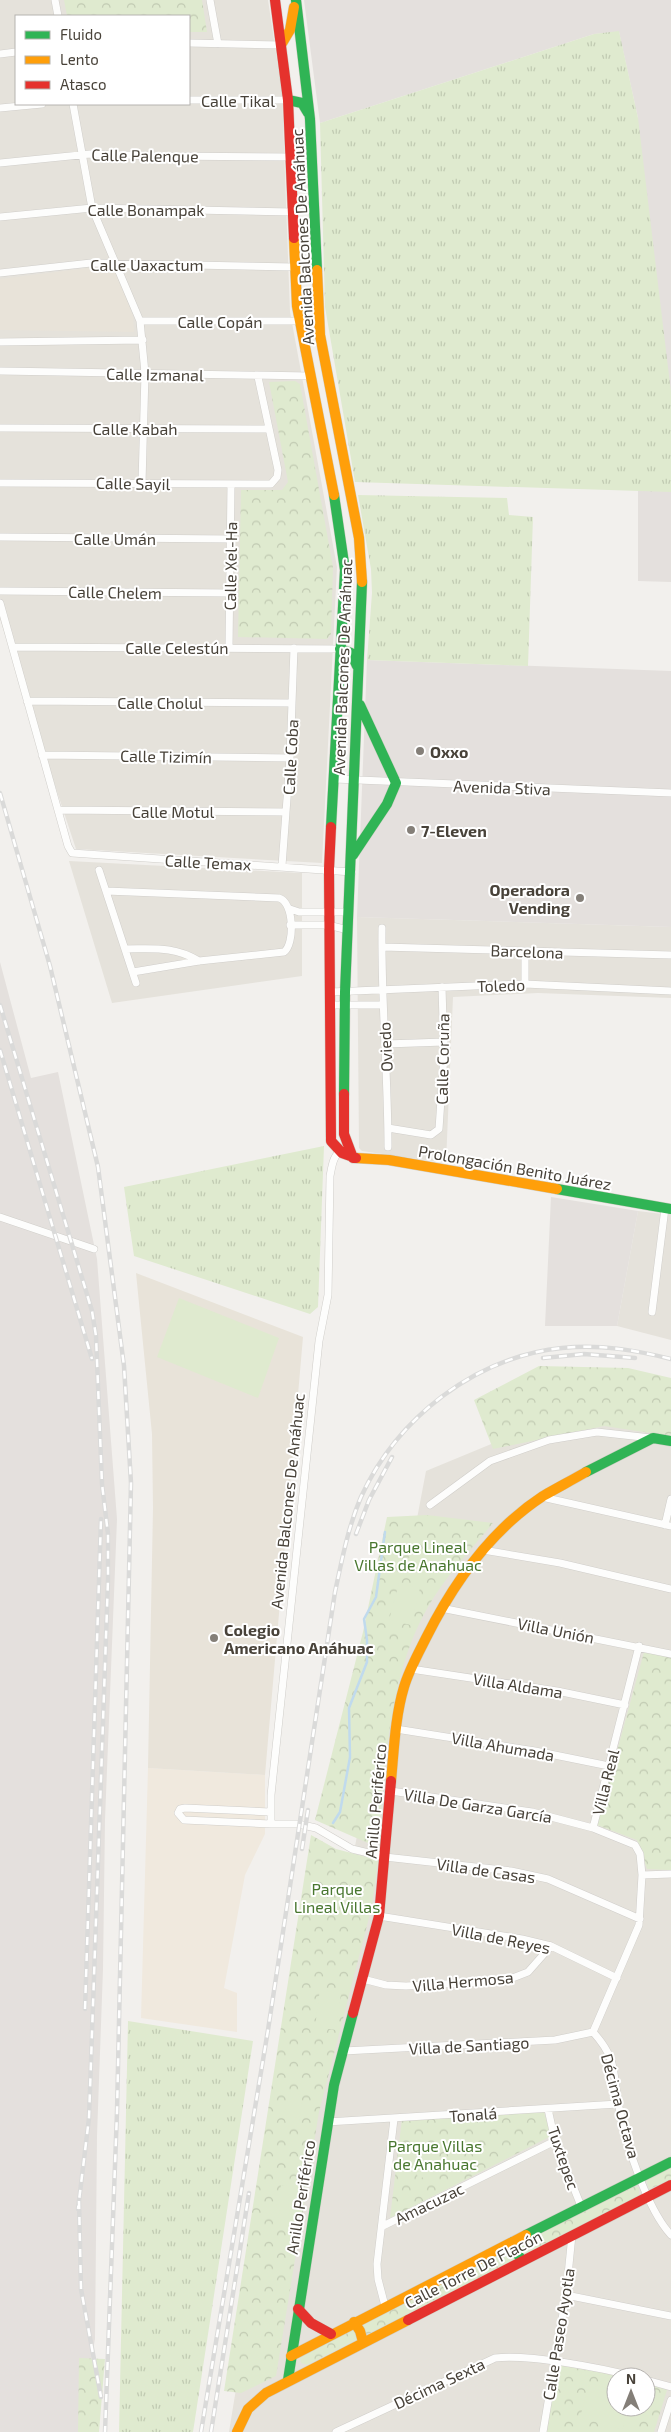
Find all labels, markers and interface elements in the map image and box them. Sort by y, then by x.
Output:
legend [15,15,190,105]
text: Fluido [60,25,102,43]
text: Lento [60,50,99,68]
text: Atasco [60,75,106,93]
street label: Calle Tikal [201,91,275,110]
street label: Avenida Balcones De Anáhuac [287,128,317,346]
street label: Calle Palenque [91,145,199,165]
street label: Calle Bonampak [88,200,204,219]
street label: Calle Uaxactum [90,255,204,274]
street label: Calle Copán [177,312,263,331]
street label: Calle Izmanal [106,364,204,384]
street label: Calle Kabah [92,419,178,438]
street label: Calle Sayil [96,473,171,493]
street label: Calle Xel-Ha [220,521,240,611]
street label: Calle Umán [74,529,156,548]
street label: Avenida Balcones De Anáhuac [329,558,355,776]
street label: Calle Chelem [68,582,162,602]
street label: Calle Celestún [125,638,229,657]
street label: Calle Cholul [117,693,203,712]
street label: Calle Coba [279,719,301,795]
place label: Oxxo [430,742,468,761]
marker: Oxxo [414,745,426,757]
street label: Calle Tizimín [120,746,212,766]
street label: Avenida Stiva [453,776,551,798]
street label: Calle Motul [132,802,215,821]
place label: 7-Eleven [421,821,487,840]
marker: 7-Eleven [405,824,417,836]
street label: Calle Temax [164,850,252,874]
place label: Operadora Vending [490,880,571,917]
marker: Operadora Vending [574,892,586,904]
street label: Barcelona [490,940,564,962]
street label: Toledo [477,975,525,995]
street label: Calle Coruña [432,1013,452,1105]
street label: Oviedo [374,1022,396,1072]
street label: Prolongación Benito Juárez [417,1141,613,1193]
street label: Avenida Balcones De Anáhuac [266,1392,308,1610]
park label: Parque Lineal Villas de Anahuac [354,1537,482,1574]
street label: Villa Unión [516,1613,596,1647]
place label: Colegio Americano Anáhuac [224,1620,374,1657]
marker: Colegio Americano Anáhuac [208,1632,220,1644]
street label: Villa Aldama [472,1669,564,1701]
street label: Villa Ahumada [450,1728,556,1764]
street label: Anillo Periférico [361,1743,389,1859]
street label: Villa Real [588,1747,622,1817]
street label: Villa De Garza García [403,1784,553,1826]
street label: Villa de Casas [435,1854,537,1886]
park label: Parque Lineal Villas [294,1879,380,1916]
street label: Villa de Reyes [450,1919,552,1957]
street label: Villa Hermosa [412,1967,514,1995]
street label: Villa de Santiago [408,2032,530,2058]
street label: Décima Octava [598,2051,644,2161]
street label: Tonalá [448,2103,498,2125]
street label: Tuxtepec [544,2124,584,2192]
park label: Parque Villas de Anahuac [388,2136,482,2173]
street label: Anillo Periférico [282,2139,318,2255]
street label: Amacuzac [391,2178,467,2228]
street label: Calle Torre De Flacón [401,2226,545,2312]
street label: Calle Paseo Ayotla [538,2267,578,2401]
street label: Décima Sexta [390,2354,488,2412]
north arrow [606,2367,656,2417]
text: N [626,2370,636,2387]

